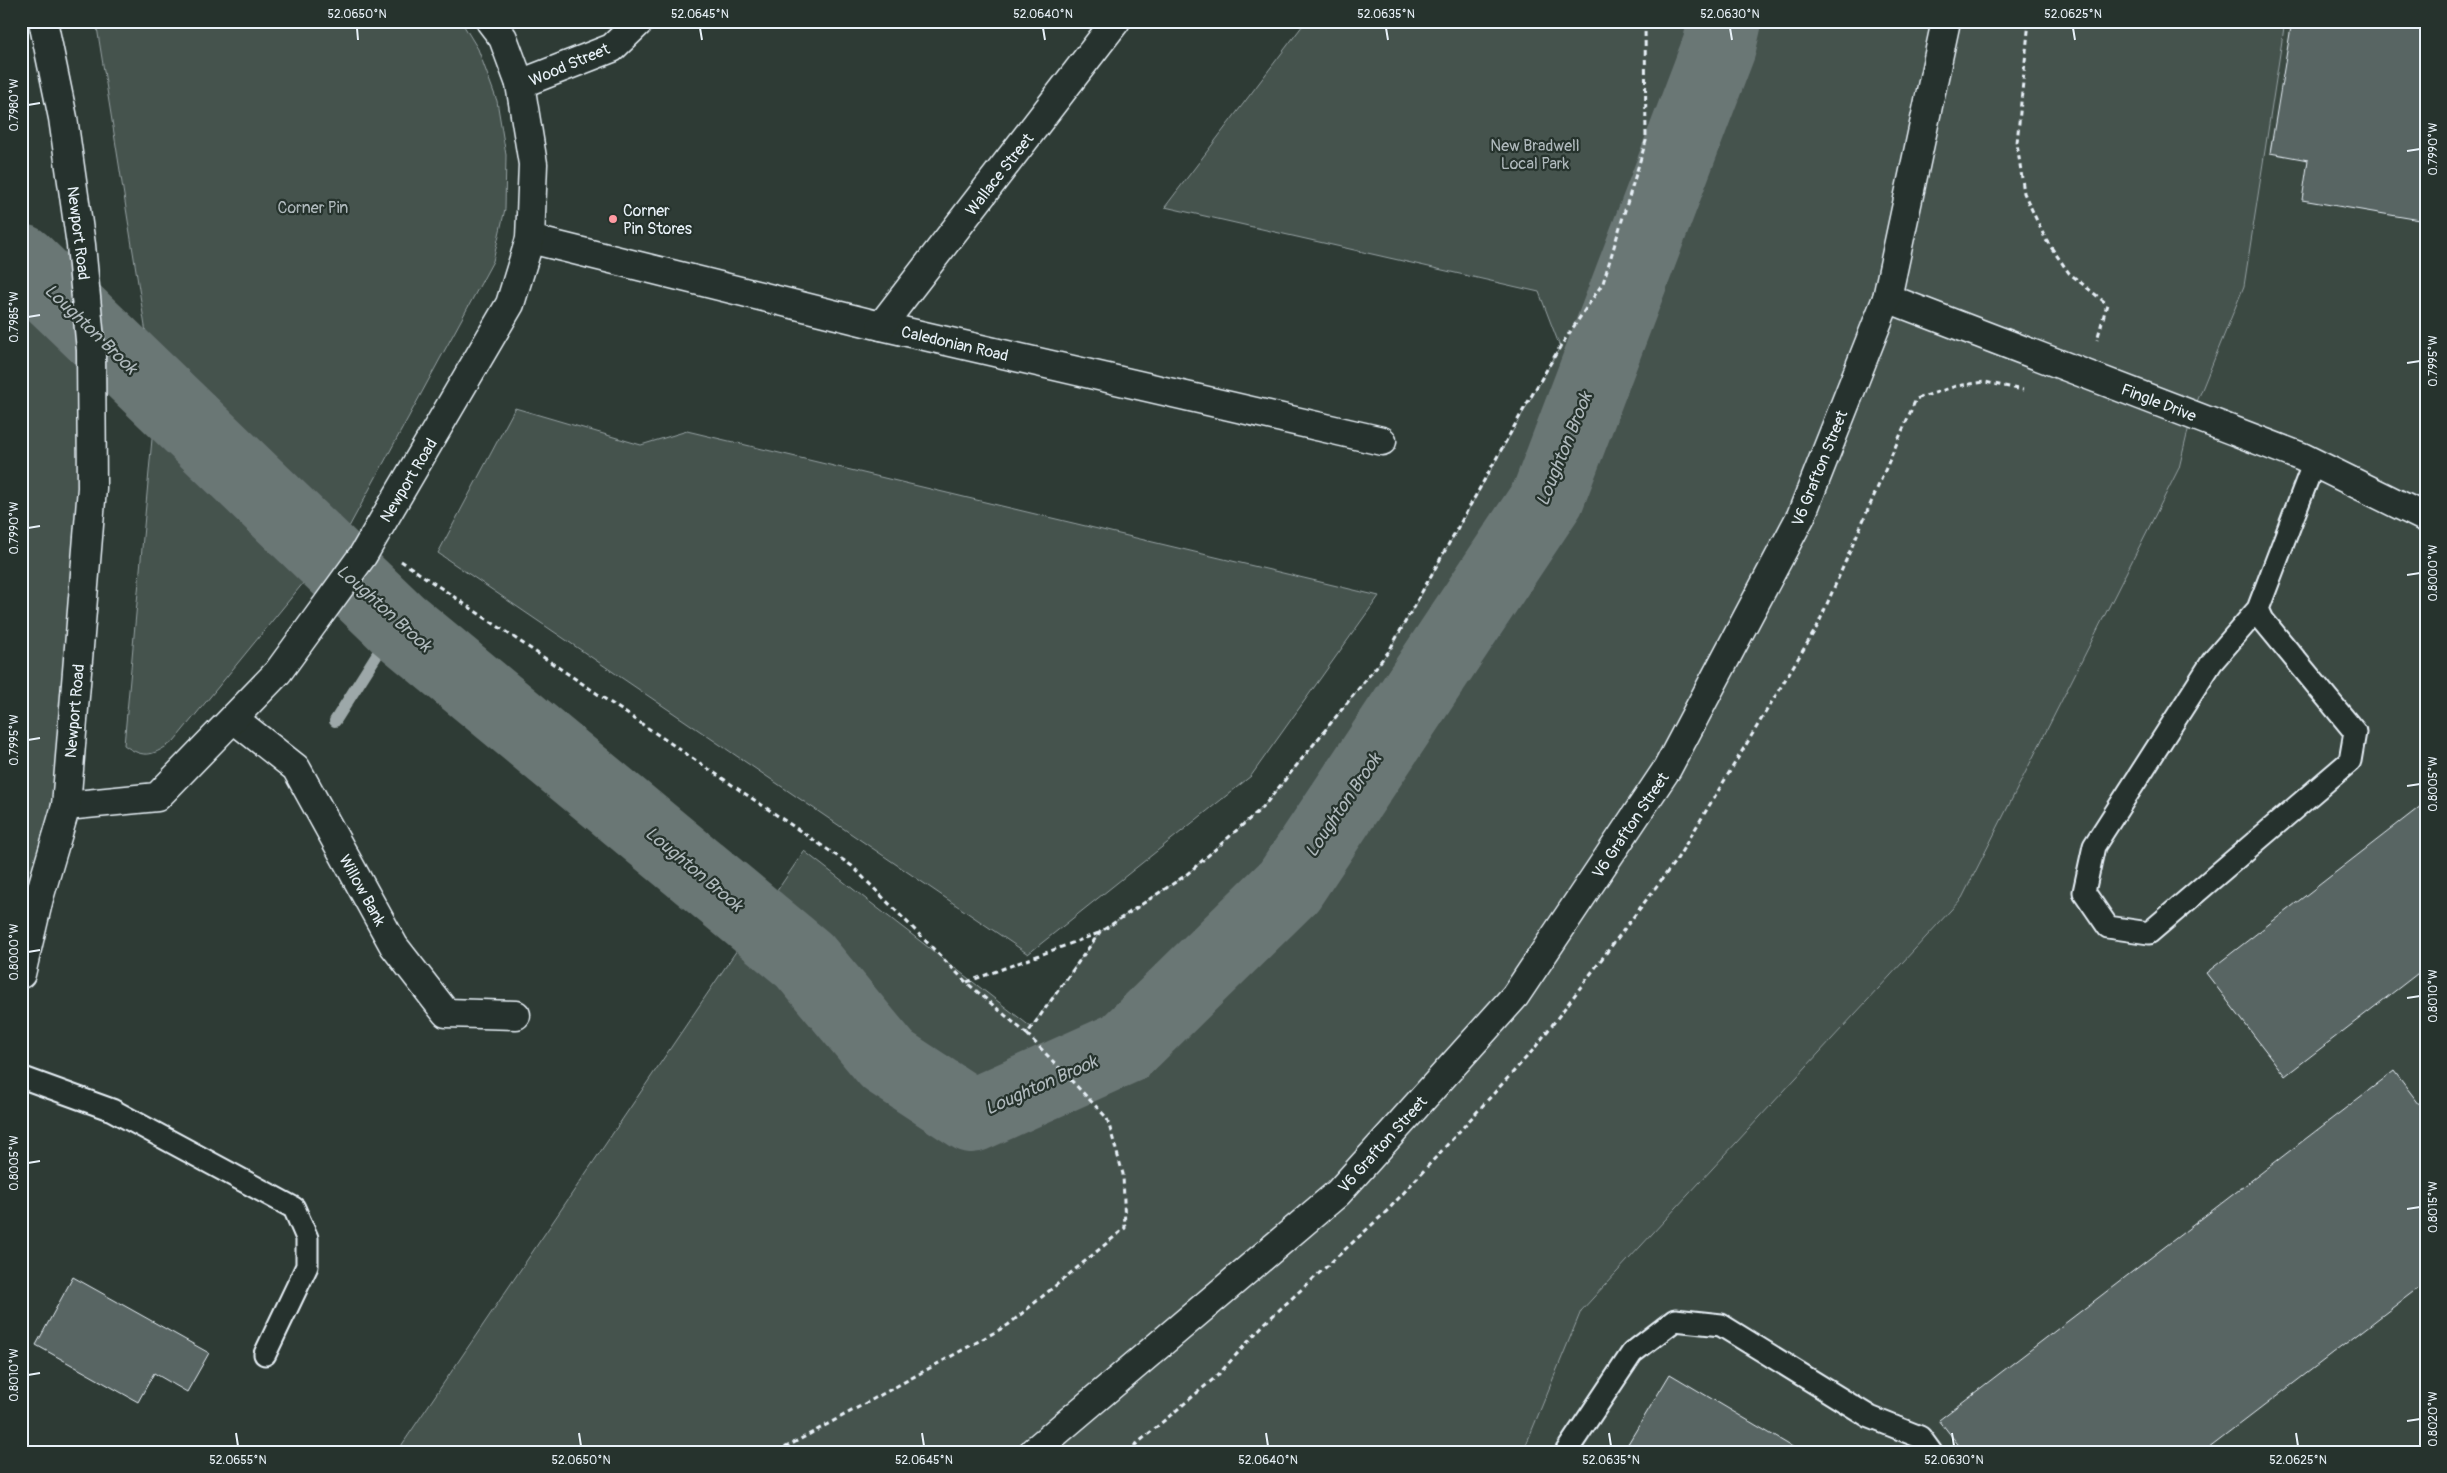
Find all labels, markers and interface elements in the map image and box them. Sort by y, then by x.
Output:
text: 52.0650°N [327,7,387,22]
text: 52.0645°N [671,7,729,22]
text: 52.0640°N [1013,7,1073,22]
text: 52.0635°N [1357,7,1415,22]
text: 52.0630°N [1700,7,1760,22]
text: 52.0625°N [2044,7,2102,22]
street label: Wood Street [526,39,613,91]
text: 0.7980°W [7,78,22,132]
text: 0.7990°W [2426,122,2441,176]
street label: Wallace Street [961,129,1038,220]
park label: New Bradwell Local Park [1490,136,1580,174]
street label: Newport Road [62,185,94,281]
park label: Corner Pin [278,198,348,218]
place label: Corner Pin Stores [623,201,692,239]
marker: Corner Pin Stores [607,213,619,225]
water label: Loughton Brook [39,279,143,381]
text: 0.7985°W [7,291,22,343]
street label: Caledonian Road [899,322,1010,366]
text: 0.7995°W [2426,335,2441,387]
street label: Fingle Drive [2118,379,2199,426]
water label: Loughton Brook [1531,388,1598,509]
street label: V6 Grafton Street [1788,407,1853,529]
street label: Newport Road [376,435,442,526]
text: 0.7990°W [7,501,22,555]
text: 0.8000°W [2426,545,2441,601]
water label: Loughton Brook [331,560,437,658]
street label: Newport Road [61,663,89,759]
text: 0.7995°W [7,714,22,766]
water label: Loughton Brook [1300,748,1387,862]
text: 0.8005°W [2426,756,2441,812]
street label: V6 Grafton Street [1588,768,1674,882]
water label: Loughton Brook [640,822,748,918]
street label: Willow Bank [334,851,390,930]
text: 0.8000°W [7,924,22,980]
text: 0.8010°W [2426,969,2441,1023]
water label: Loughton Brook [981,1050,1102,1120]
street label: V6 Grafton Street [1334,1092,1432,1197]
text: 0.8005°W [7,1135,22,1191]
text: 0.8015°W [2426,1181,2441,1233]
text: 0.8010°W [7,1348,22,1402]
text: 0.8020°W [2426,1391,2441,1447]
text: 52.0655°N [209,1453,267,1468]
text: 52.0650°N [551,1453,611,1468]
text: 52.0645°N [895,1453,953,1468]
text: 52.0640°N [1238,1453,1298,1468]
text: 52.0635°N [1582,1453,1640,1468]
text: 52.0630°N [1924,1453,1984,1468]
text: 52.0625°N [2269,1453,2327,1468]

